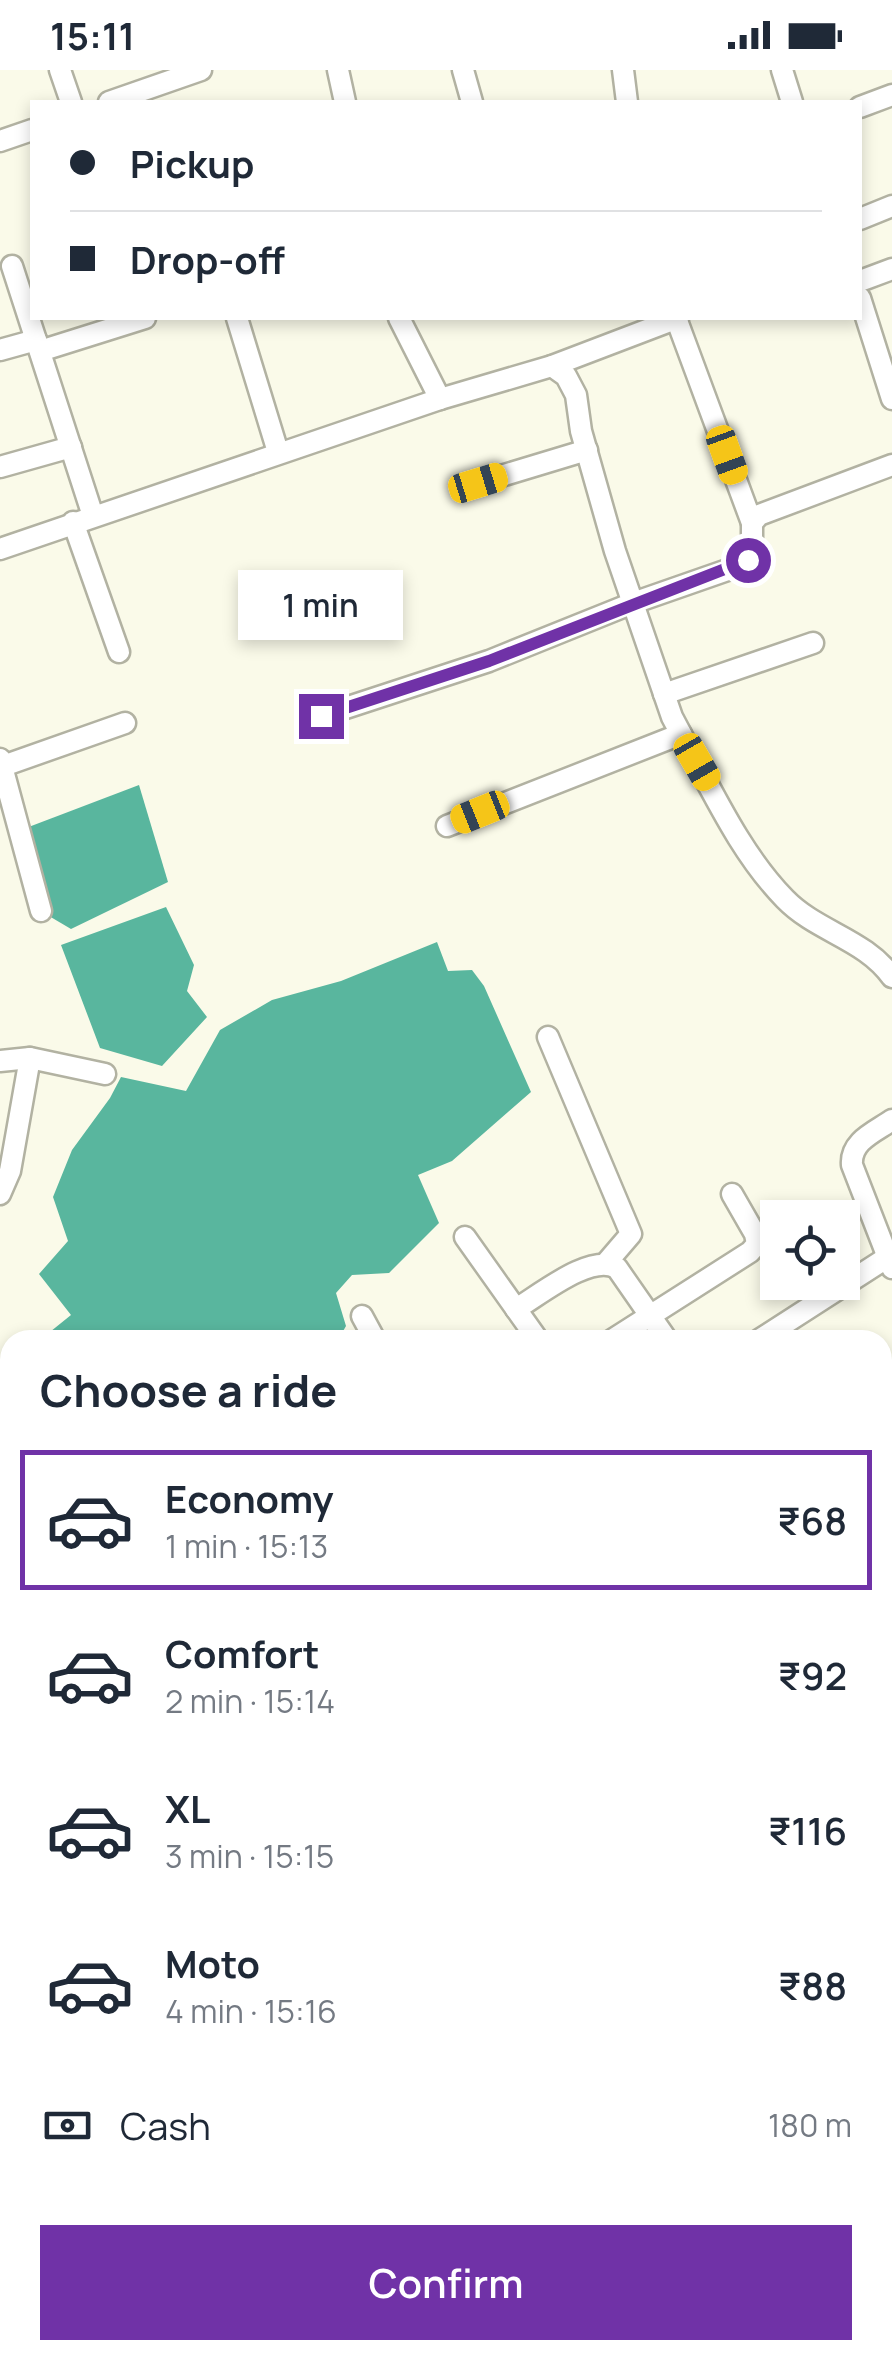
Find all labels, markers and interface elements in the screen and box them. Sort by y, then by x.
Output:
text: 15:11 [50,9,135,61]
text: Pickup [130,137,254,189]
text: Drop-off [130,233,285,285]
car [703,422,751,488]
car [445,460,511,506]
route start [726,538,771,583]
callout: 1 min [238,571,404,641]
text: 1 min [282,583,359,627]
route end [299,694,344,739]
car [669,729,725,795]
car [447,787,513,837]
map controls [760,1200,860,1300]
button: locate [760,1200,860,1300]
text: Choose a ride [40,1359,337,1421]
text: Economy [165,1472,334,1524]
icon: car [45,1475,135,1565]
text: ₹68 [777,1494,847,1546]
text: 1 min · 15:13 [165,1524,328,1568]
text: Comfort [165,1627,319,1679]
icon: car [45,1630,135,1720]
text: ₹92 [778,1649,847,1701]
text: 2 min · 15:14 [165,1679,335,1723]
text: XL [165,1782,210,1834]
icon: car [45,1785,135,1875]
text: ₹116 [768,1804,847,1856]
text: 3 min · 15:15 [165,1834,334,1878]
text: Moto [165,1937,260,1989]
icon: car [45,1940,135,2030]
text: ₹88 [778,1959,847,2011]
text: 4 min · 15:16 [165,1989,337,2033]
icon: cash [40,2098,95,2153]
text: Cash [120,2099,211,2151]
text: 180 m [768,2103,852,2147]
button: Confirm [40,2225,852,2340]

